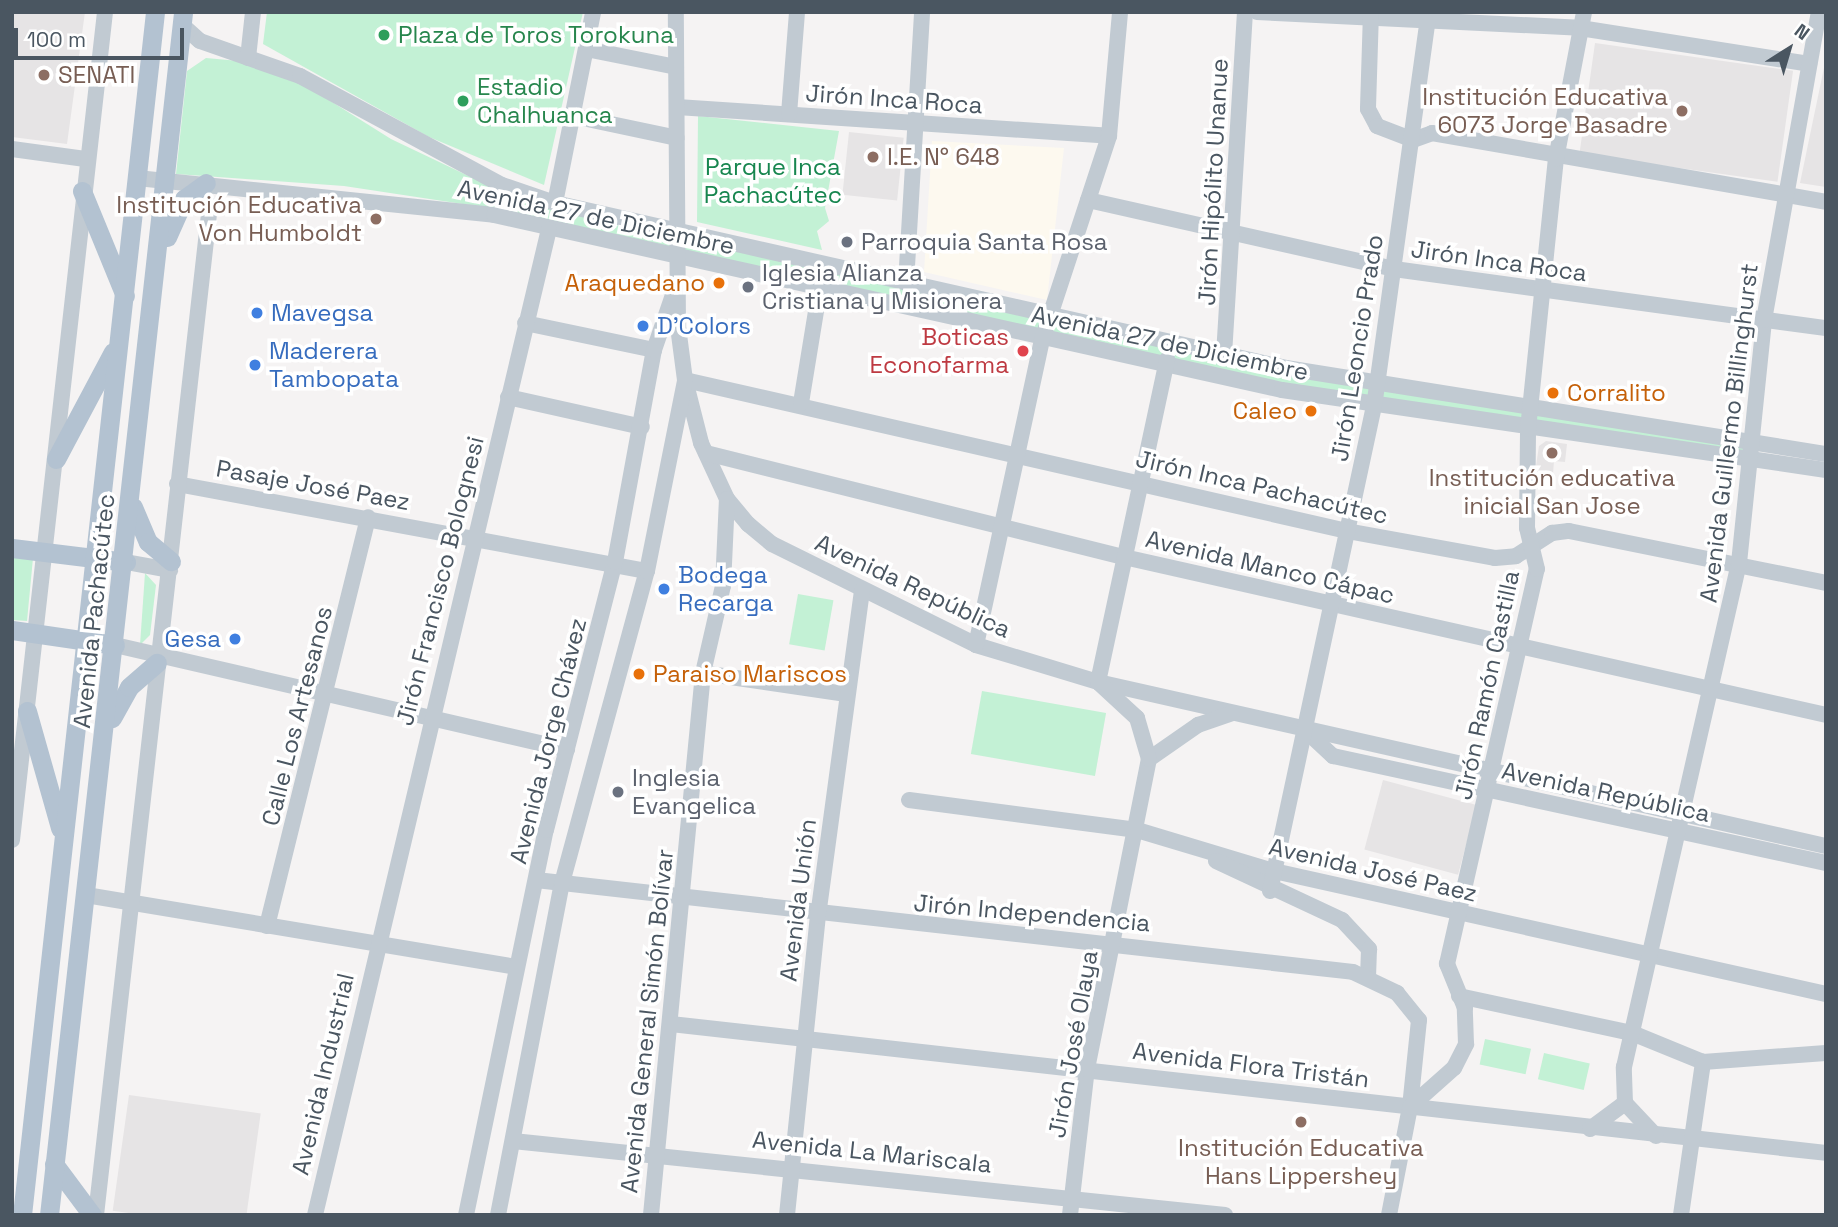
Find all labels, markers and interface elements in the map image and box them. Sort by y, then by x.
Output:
scale bar [18,14,187,58]
north arrow [1754,14,1824,84]
text: N [1789,18,1815,46]
place label: Plaza de Toros Torokuna [398,21,675,49]
text: 100 m [27,26,86,53]
marker: Plaza de Toros Torokuna [376,27,392,43]
street label: Jirón Hipólito Unanue [1192,58,1234,306]
place label: SENATI [58,61,135,89]
marker: SENATI [36,67,52,83]
place label: Estadio Chalhuanca [477,73,613,129]
street label: Jirón Inca Roca [804,78,984,120]
place label: Institución Educativa 6073 Jorge Basadre [1422,83,1668,139]
marker: Estadio Chalhuanca [455,93,471,109]
marker: Institución Educativa 6073 Jorge Basadre [1674,103,1690,119]
place label: I.E. N° 648 [887,143,1001,171]
marker: I.E. N° 648 [865,149,881,165]
park label: Parque Inca Pachacútec [704,153,842,209]
street label: Avenida 27 de Diciembre [455,174,737,260]
place label: Institución Educativa Von Humboldt [116,191,362,247]
marker: Institución Educativa Von Humboldt [368,211,384,227]
place label: Parroquia Santa Rosa [861,228,1108,256]
street label: Jirón Leoncio Prado [1325,233,1389,463]
marker: Parroquia Santa Rosa [839,234,855,250]
street label: Jirón Inca Roca [1409,234,1589,288]
place label: Iglesia Alianza Cristiana y Misionera [762,259,1002,315]
street label: Avenida Guillermo Billinghurst [1694,262,1764,604]
place label: Araquedano [565,269,705,297]
marker: Araquedano [711,275,727,291]
marker: Iglesia Alianza Cristiana y Misionera [740,279,756,295]
place label: Mavegsa [271,299,373,327]
street label: Avenida 27 de Diciembre [1029,300,1311,386]
marker: Mavegsa [249,305,265,321]
place label: D'Colors [657,312,751,340]
marker: D'Colors [635,318,651,334]
place label: Boticas Econofarma [870,323,1009,379]
place label: Maderera Tambopata [269,337,399,393]
marker: Boticas Econofarma [1015,343,1031,359]
marker: Maderera Tambopata [247,357,263,373]
place label: Corralito [1567,379,1666,407]
marker: Corralito [1545,385,1561,401]
place label: Caleo [1233,397,1297,425]
marker: Caleo [1303,403,1319,419]
street label: Jirón Francisco Bolognesi [390,433,490,729]
street label: Jirón Inca Pachacútec [1133,444,1391,530]
marker: Institución educativa inicial San Jose [1544,445,1560,461]
street label: Pasaje José Paez [214,454,412,516]
place label: Institución educativa inicial San Jose [1429,464,1675,520]
street label: Avenida Pachacútec [67,492,121,730]
street label: Avenida Manco Cápac [1143,524,1397,610]
street label: Avenida República [811,528,1015,644]
place label: Bodega Recarga [678,561,773,617]
street label: Jirón Ramón Castilla [1449,568,1525,802]
marker: Bodega Recarga [656,581,672,597]
street label: Calle Los Artesanos [256,603,338,829]
street label: Avenida Jorge Chávez [504,615,592,867]
place label: Gesa [165,625,221,653]
marker: Gesa [227,631,243,647]
place label: Paraiso Mariscos [653,660,847,688]
marker: Paraiso Mariscos [631,666,647,682]
street label: Avenida República [1499,756,1713,828]
place label: Inglesia Evangelica [632,764,756,820]
marker: Inglesia Evangelica [610,784,626,800]
street label: Avenida Unión [774,817,822,983]
street label: Avenida José Paez [1266,832,1480,908]
street label: Avenida General Simón Bolívar [615,848,679,1194]
street label: Jirón Independencia [912,888,1152,938]
street label: Jirón José Olaya [1042,948,1104,1140]
street label: Avenida Industrial [286,970,360,1178]
street label: Avenida Flora Tristán [1131,1036,1371,1094]
marker: Institución Educativa Hans Lippershey [1293,1114,1309,1130]
street label: Avenida La Mariscala [751,1125,993,1179]
place label: Institución Educativa Hans Lippershey [1178,1134,1424,1190]

